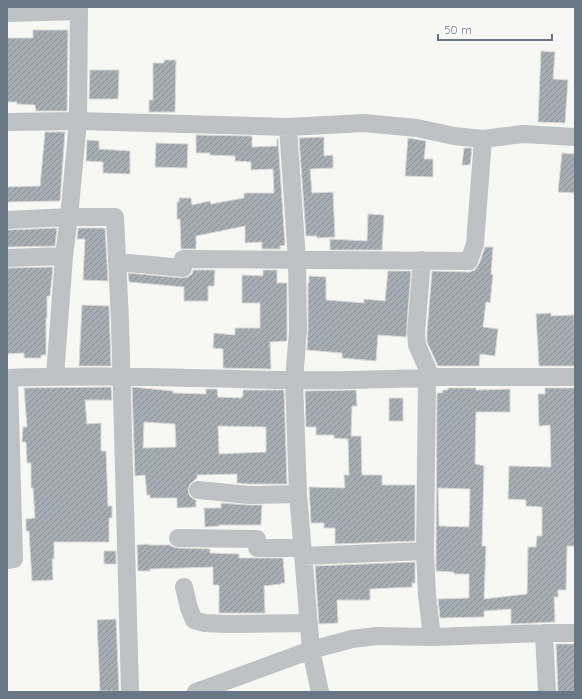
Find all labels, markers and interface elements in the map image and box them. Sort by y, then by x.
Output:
scale bar [438,16,552,42]
text: 50 m [444,22,472,37]

